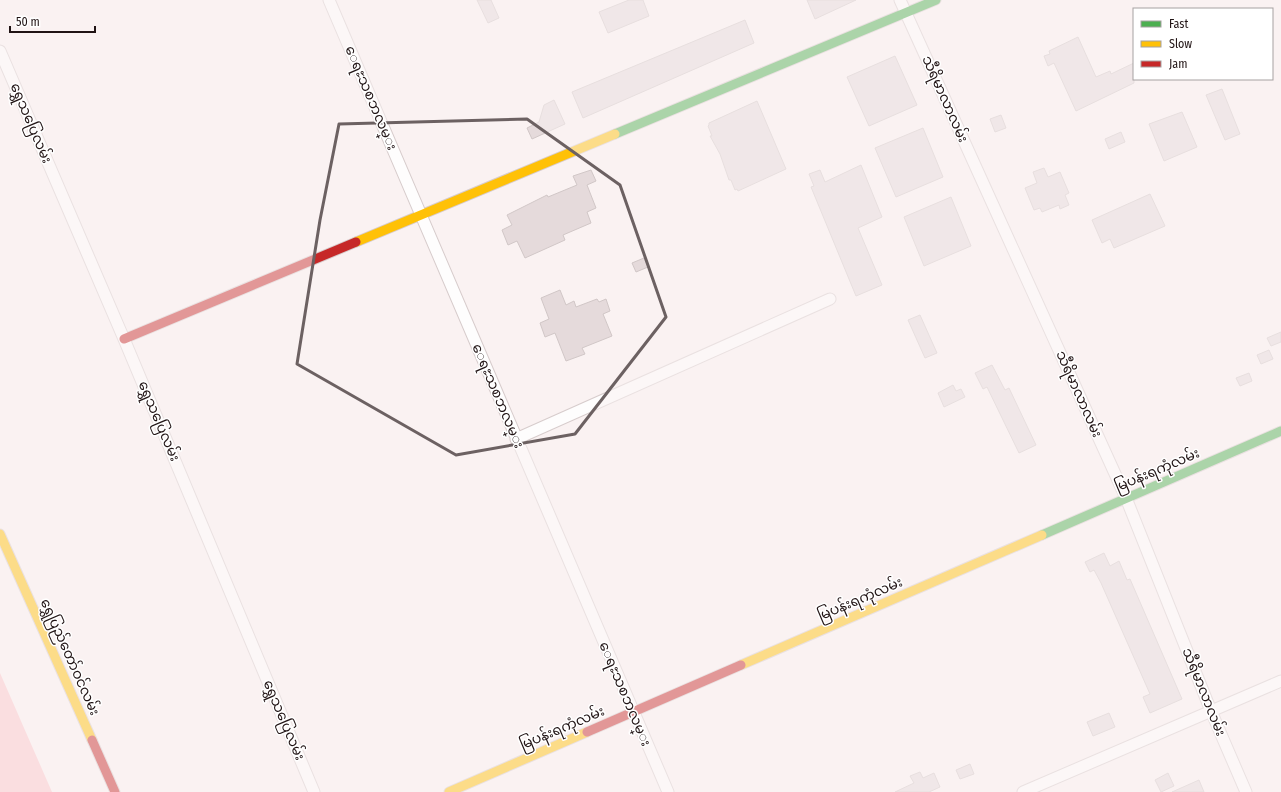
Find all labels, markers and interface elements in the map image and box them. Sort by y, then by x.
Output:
scale bar [10,8,95,34]
legend [1133,8,1273,80]
text: 50 m [16,15,40,29]
text: Fast [1169,17,1188,31]
text: Slow [1169,37,1192,51]
street label: ေရႊသစၥာလမ္း [339,43,401,154]
street label: သီရိမာလာလမ်း [915,52,974,146]
text: Jam [1169,57,1187,71]
street label: ရွှေသပြေလမ်း [4,80,57,167]
street label: ေရႊသစၥာလမ္း [466,341,528,452]
street label: သီရိမာလာလမ်း [1049,347,1108,441]
street label: ရွှေသပြေလမ်း [132,378,185,465]
street label: မြပန်းရကုံလမ်း [1111,443,1203,498]
street label: မြပန်းရကုံလမ်း [814,572,906,627]
street label: ရွှေပြည်တော်ဝင်လမ်း [34,595,105,719]
street label: ေရႊသစၥာလမ္း [593,639,655,750]
street label: သီရိမာလာလမ်း [1176,645,1231,740]
street label: ရွှေသပြေလမ်း [257,677,310,764]
street label: မြပန်းရကုံလမ်း [516,701,608,756]

